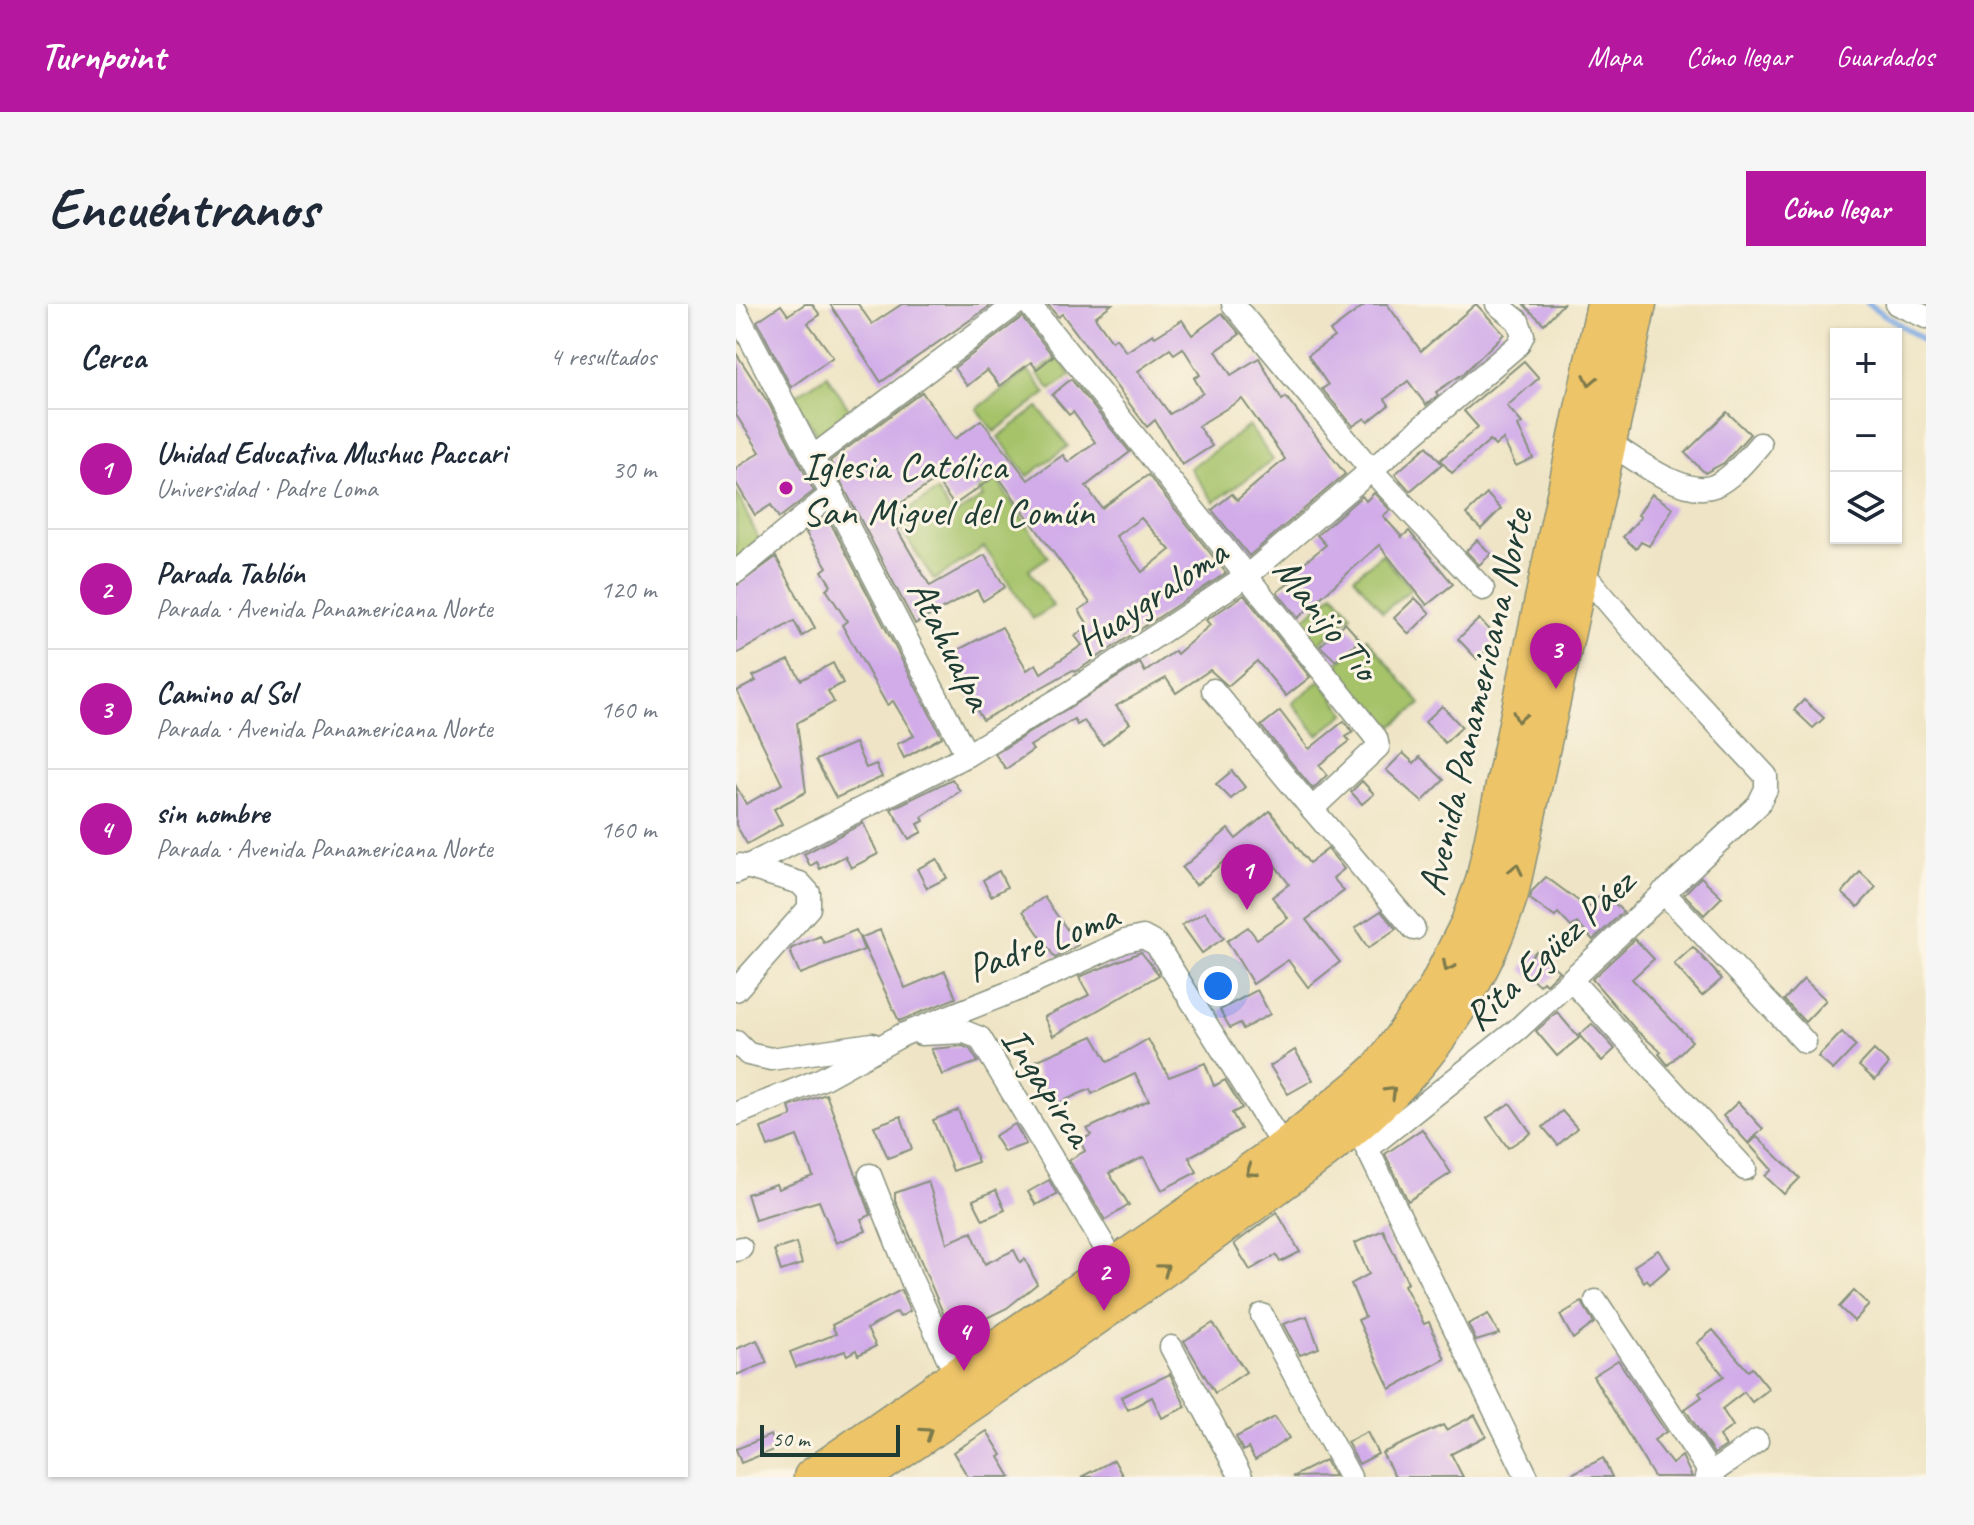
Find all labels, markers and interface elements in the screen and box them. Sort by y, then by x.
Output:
text: Turnpoint [40,33,165,80]
text: Mapa [1587,39,1642,74]
text: Cómo llegar [1686,39,1792,74]
text: Guardados [1836,39,1934,74]
button: Cómo llegar [1746,171,1926,246]
text: Encuéntranos [48,173,318,244]
map controls [1830,328,1902,544]
button: + [1830,328,1902,400]
text: Cerca [80,335,146,378]
text: 4 resultados [550,340,656,373]
one-way arrow [1582,374,1599,387]
button: − [1830,400,1902,472]
text: Unidad Educativa Mushuc Paccari [156,434,507,472]
place label: Iglesia Católica San Miguel del Común [802,441,1095,537]
text: 1 [100,453,112,486]
text: 30 m [612,453,656,486]
text: Universidad · Padre Loma [156,472,377,505]
button: layers [1830,472,1902,544]
marker: Iglesia Católica San Miguel del Común [777,479,795,497]
street label: Avenida Panamericana Norte [1406,502,1544,900]
street label: Huaygraloma [1065,526,1239,666]
street label: Manijo Tio [1262,547,1393,694]
text: Parada Tablón [156,554,305,592]
street label: Atahualpa [896,571,1005,720]
text: 2 [100,573,112,606]
text: 120 m [600,573,656,606]
text: Parada · Avenida Panamericana Norte [156,592,493,625]
pin: 3 [1530,623,1582,689]
text: Camino al Sol [156,674,296,712]
text: 3 [100,693,112,726]
text: 160 m [600,693,656,726]
one-way arrow [1511,710,1528,723]
text: Parada · Avenida Panamericana Norte [156,712,493,745]
text: sin nombre [156,794,269,832]
text: 4 [100,813,112,846]
text: 160 m [600,813,656,846]
text: Parada · Avenida Panamericana Norte [156,832,493,865]
pin: 1 [1221,844,1273,910]
street label: Rita Egüez Páez [1453,855,1648,1041]
one-way arrow [1507,863,1524,876]
street label: Padre Loma [960,889,1128,994]
one-way arrow [1442,957,1458,972]
your location [1198,966,1238,1006]
street label: Ingapirca [990,1017,1106,1159]
one-way arrow [1381,1087,1396,1102]
one-way arrow [1246,1161,1260,1176]
pin: 2 [1078,1245,1130,1311]
one-way arrow [1155,1265,1169,1279]
pin: 4 [938,1305,990,1371]
scale bar [760,1421,900,1457]
text: 50 m [772,1425,809,1453]
one-way arrow [918,1428,932,1443]

